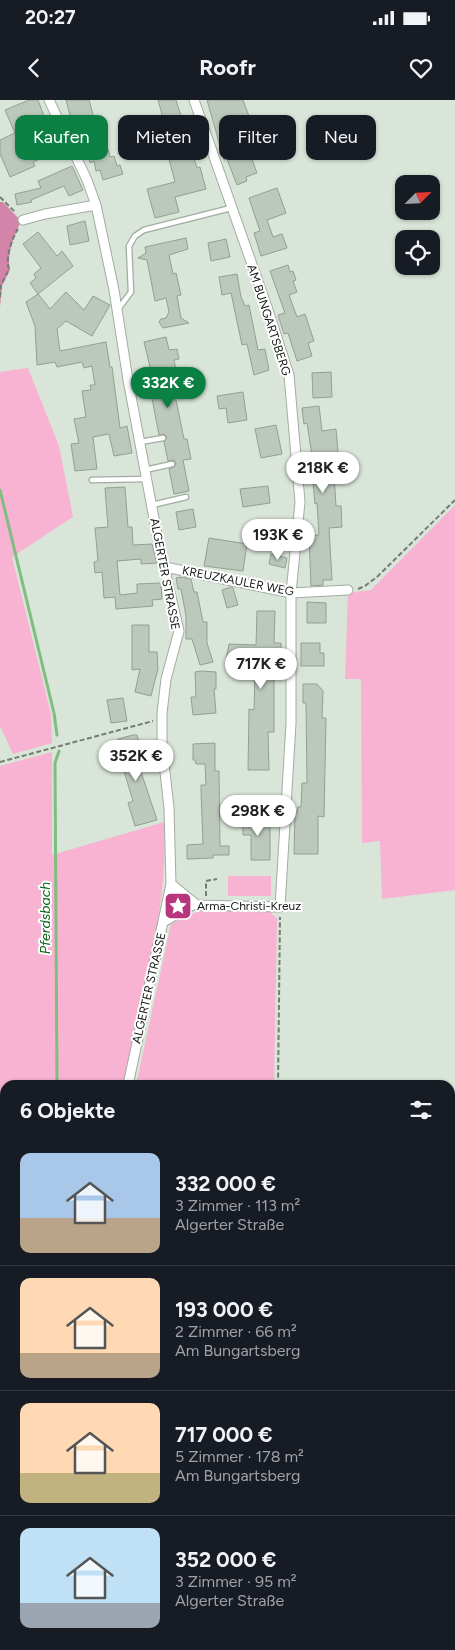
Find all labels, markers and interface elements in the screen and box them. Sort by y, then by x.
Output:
text: 20:27 [25,6,76,29]
icon: back [20,54,48,82]
text: Roofr [199,54,256,81]
icon: heart [407,54,435,82]
chip: Kaufen [15,115,108,160]
chip: Mieten [118,115,209,160]
chip: Filter [219,115,296,160]
chip: Neu [306,115,376,160]
north arrow [395,175,440,220]
map controls [395,175,440,275]
button: locate [395,230,440,275]
street label: AM BUNGARTSBERG [244,263,294,377]
pin: 332K € [127,366,209,409]
text: 332K € [142,373,194,392]
pin: 218K € [282,452,364,494]
text: 218K € [297,458,349,477]
street label: ALGERTER STRASSE [147,517,183,631]
pin: 193K € [237,518,319,561]
text: 193K € [253,525,303,544]
street label: KREUZKAULER WEG [181,563,295,599]
pin: 717K € [220,648,302,690]
text: 717K € [236,654,286,673]
pin: 352K € [95,740,177,782]
text: 352K € [109,746,163,765]
pin: 298K € [217,794,299,837]
text: 298K € [231,801,285,820]
water label: Pferdsbach [37,882,54,954]
place icon: Arma-Christi-Kreuz [163,891,193,921]
place label: Arma-Christi-Kreuz [197,899,301,913]
street label: ALGERTER STRASSE [129,931,169,1045]
icon: filters [407,1096,435,1124]
text: 6 Objekte [20,1098,115,1123]
text: 332 000 € [175,1171,276,1196]
icon: home [60,1173,120,1233]
text: 3 Zimmer · 113 m² [175,1196,300,1215]
text: Algerter Straße [175,1215,284,1234]
text: 193 000 € [175,1297,273,1322]
icon: home [60,1298,120,1358]
text: 2 Zimmer · 66 m² [175,1322,297,1341]
text: Am Bungartsberg [175,1341,300,1360]
text: 717 000 € [175,1422,273,1447]
icon: home [60,1423,120,1483]
text: 5 Zimmer · 178 m² [175,1447,304,1466]
text: Am Bungartsberg [175,1466,300,1485]
text: 352 000 € [175,1547,276,1572]
icon: home [60,1548,120,1608]
text: 3 Zimmer · 95 m² [175,1572,297,1591]
text: Algerter Straße [175,1591,284,1610]

